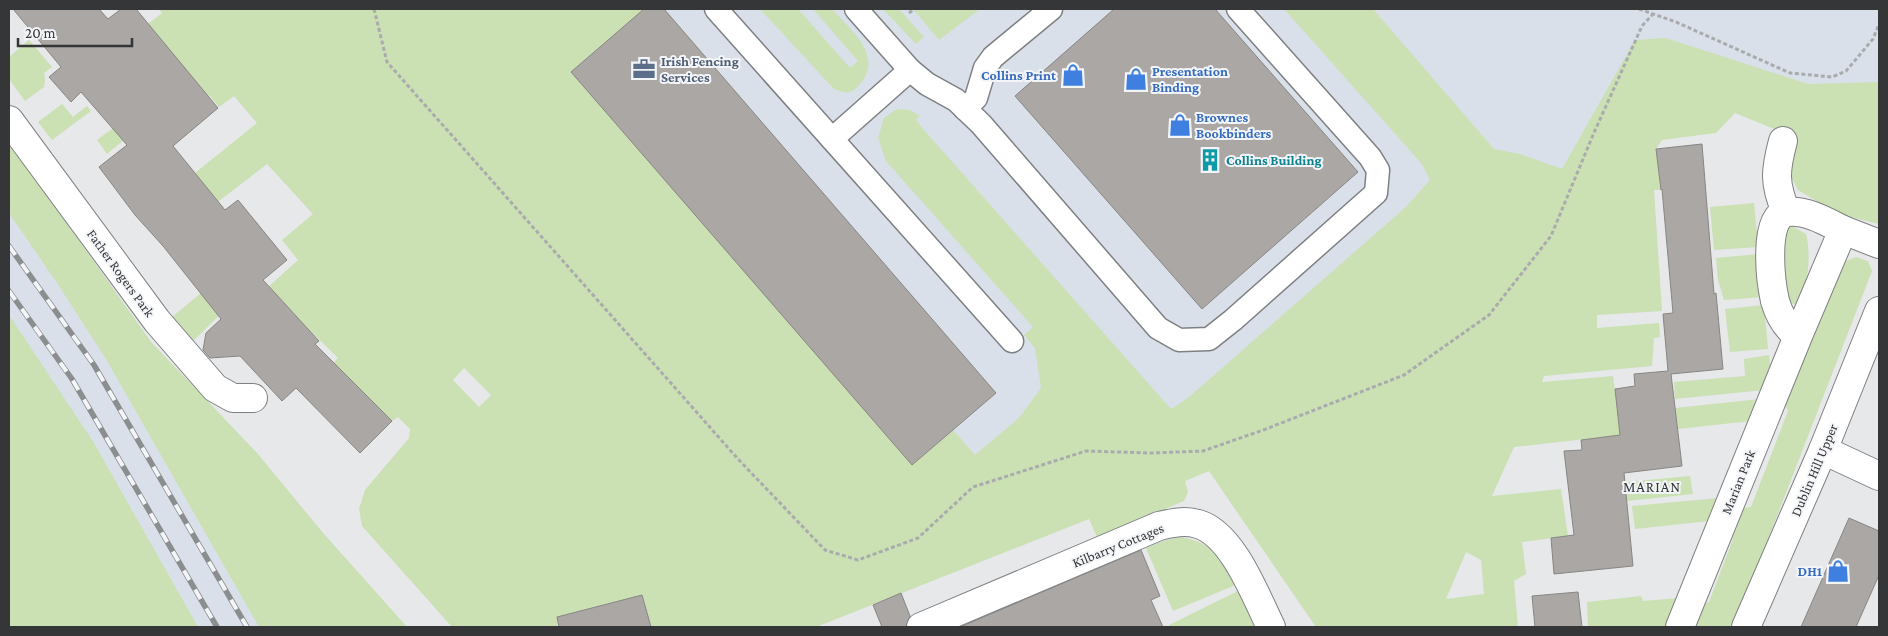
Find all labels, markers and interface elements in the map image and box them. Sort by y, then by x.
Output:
scale bar [18,15,131,47]
text: 20 m [25,25,56,41]
place label: Irish Fencing Services [661,53,739,85]
office icon: Irish Fencing Services [631,56,657,82]
shop icon: Collins Print [1060,62,1086,88]
place label: Presentation Binding [1152,63,1228,95]
shop icon: Presentation Binding [1123,66,1149,92]
place label: Collins Print [981,67,1057,83]
place label: Brownes Bookbinders [1196,109,1272,141]
shop icon: Brownes Bookbinders [1167,112,1193,138]
building icon: Collins Building [1197,147,1223,173]
place label: Collins Building [1226,152,1322,168]
street label: Father Rogers Park [84,226,158,320]
street label: Dublin Hill Upper [1787,421,1841,519]
street label: Marian Park [1718,447,1758,517]
district label: MARIAN [1623,479,1681,495]
street label: Kilbarry Cottages [1070,519,1166,571]
shop icon: DH1 [1825,558,1851,584]
place label: DH1 [1798,563,1822,579]

